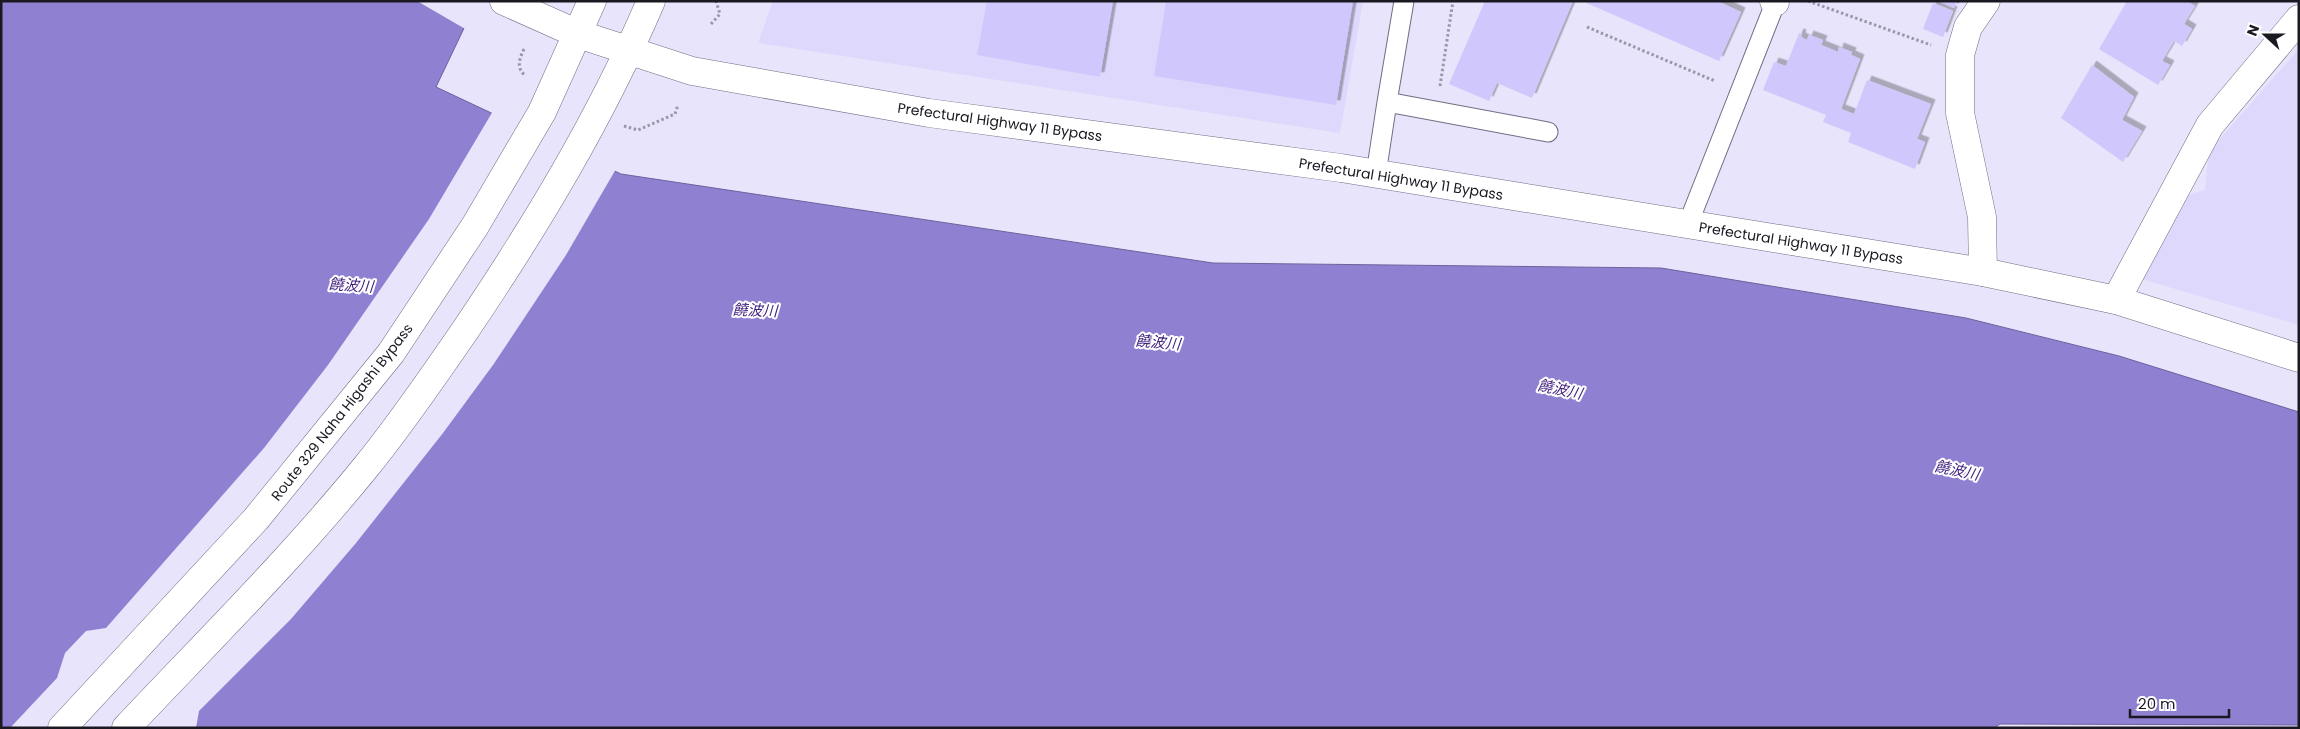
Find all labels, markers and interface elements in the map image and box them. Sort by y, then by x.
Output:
north arrow [2240,10,2290,60]
text: N [2242,22,2264,39]
street label: Prefectural Highway 11 Bypass [896,98,1104,146]
street label: Prefectural Highway 11 Bypass [1297,153,1505,205]
street label: Prefectural Highway 11 Bypass [1697,217,1905,269]
water label: 饒波川 [328,273,376,297]
water label: 饒波川 [732,299,780,321]
street label: Route 329 Naha Higashi Bypass [266,319,418,505]
water label: 饒波川 [1135,330,1183,355]
water label: 饒波川 [1536,374,1586,404]
water label: 饒波川 [1933,455,1983,485]
scale bar [2130,686,2229,718]
text: 20 m [2138,693,2176,714]

